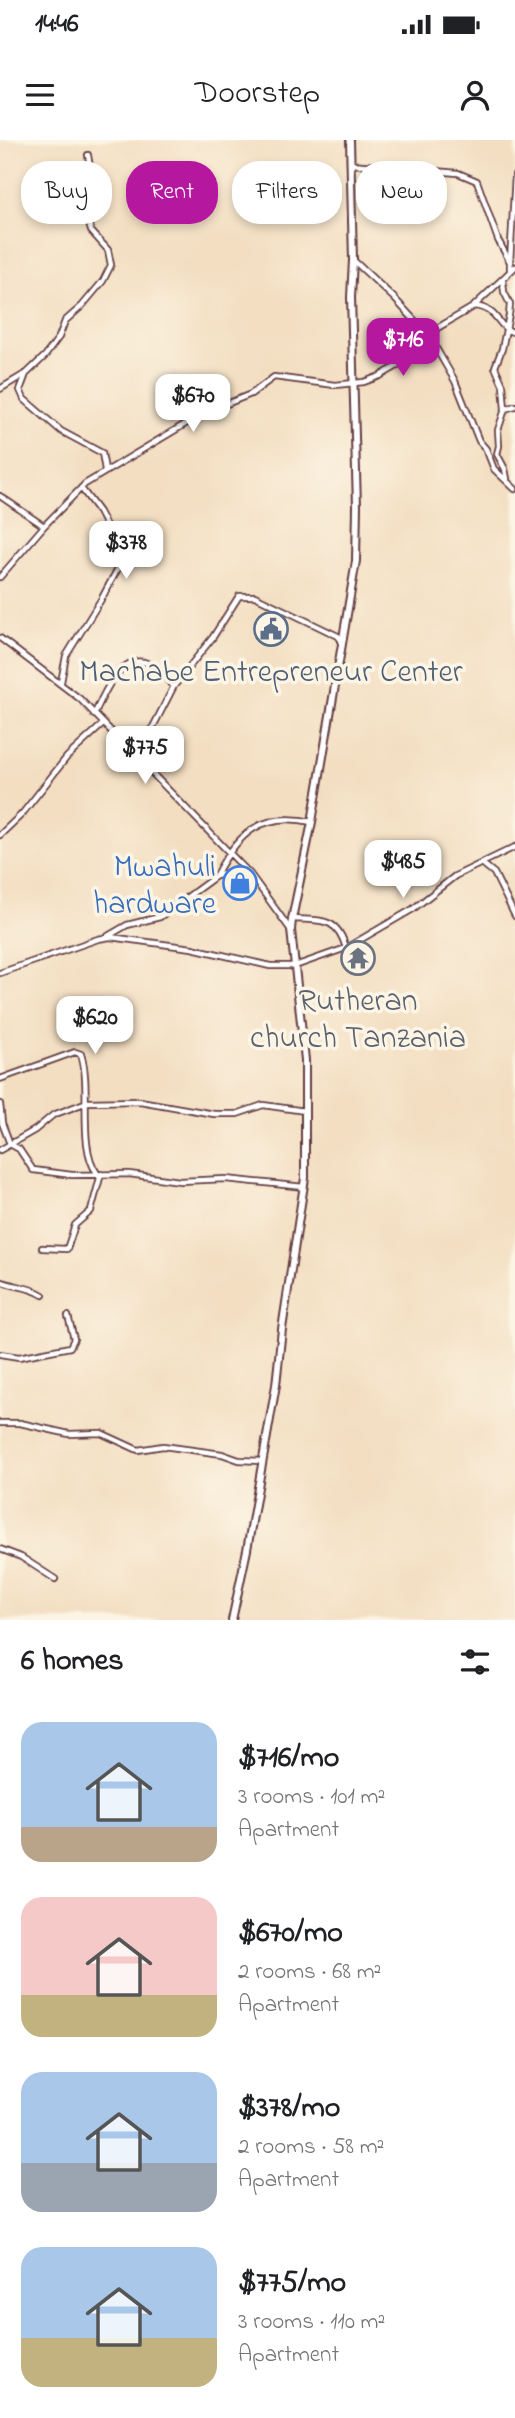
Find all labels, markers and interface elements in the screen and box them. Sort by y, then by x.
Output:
text: 14:46 [35,6,78,44]
text: Doorstep [195,71,320,118]
icon: menu [21,76,59,114]
icon: person [456,76,494,114]
chip: Buy [21,161,112,224]
chip: Rent [126,161,218,224]
chip: Filters [232,161,342,224]
chip: New [356,161,447,224]
pin: $716 [362,318,444,378]
text: $716 [383,324,423,357]
pin: $670 [152,374,234,434]
text: $670 [171,380,215,413]
pin: $378 [85,522,167,581]
text: $378 [105,527,147,560]
public building icon: Machabe Entrepreneur Center [252,610,290,648]
place label: Machabe Entrepreneur Center [79,650,463,697]
pin: $775 [104,726,186,786]
text: $775 [122,732,168,765]
pin: $485 [362,840,444,900]
place label: Mwahuli hardware [93,845,217,929]
text: $485 [380,846,426,879]
shop icon: Mwahuli hardware [221,864,259,902]
temple icon: Rutheran church Tanzania [339,939,377,977]
place label: Rutheran church Tanzania [250,979,466,1063]
pin: $620 [54,996,136,1056]
text: $620 [72,1002,118,1035]
text: 6 homes [21,1640,124,1684]
icon: filters [456,1643,494,1681]
text: $716/mo [238,1737,339,1781]
icon: home [77,1750,161,1834]
text: 3 rooms · 101 m² [238,1781,385,1814]
text: Apartment [238,1814,339,1847]
text: $670/mo [238,1912,343,1956]
icon: home [77,1925,161,2009]
text: 2 rooms · 68 m² [238,1956,381,1989]
text: Apartment [238,1989,339,2022]
text: $378/mo [238,2087,340,2131]
icon: home [77,2100,161,2184]
text: 2 rooms · 58 m² [238,2131,384,2164]
text: Apartment [238,2164,339,2197]
text: $775/mo [238,2262,346,2306]
icon: home [77,2275,161,2359]
text: 3 rooms · 110 m² [238,2306,385,2339]
text: Apartment [238,2339,339,2372]

